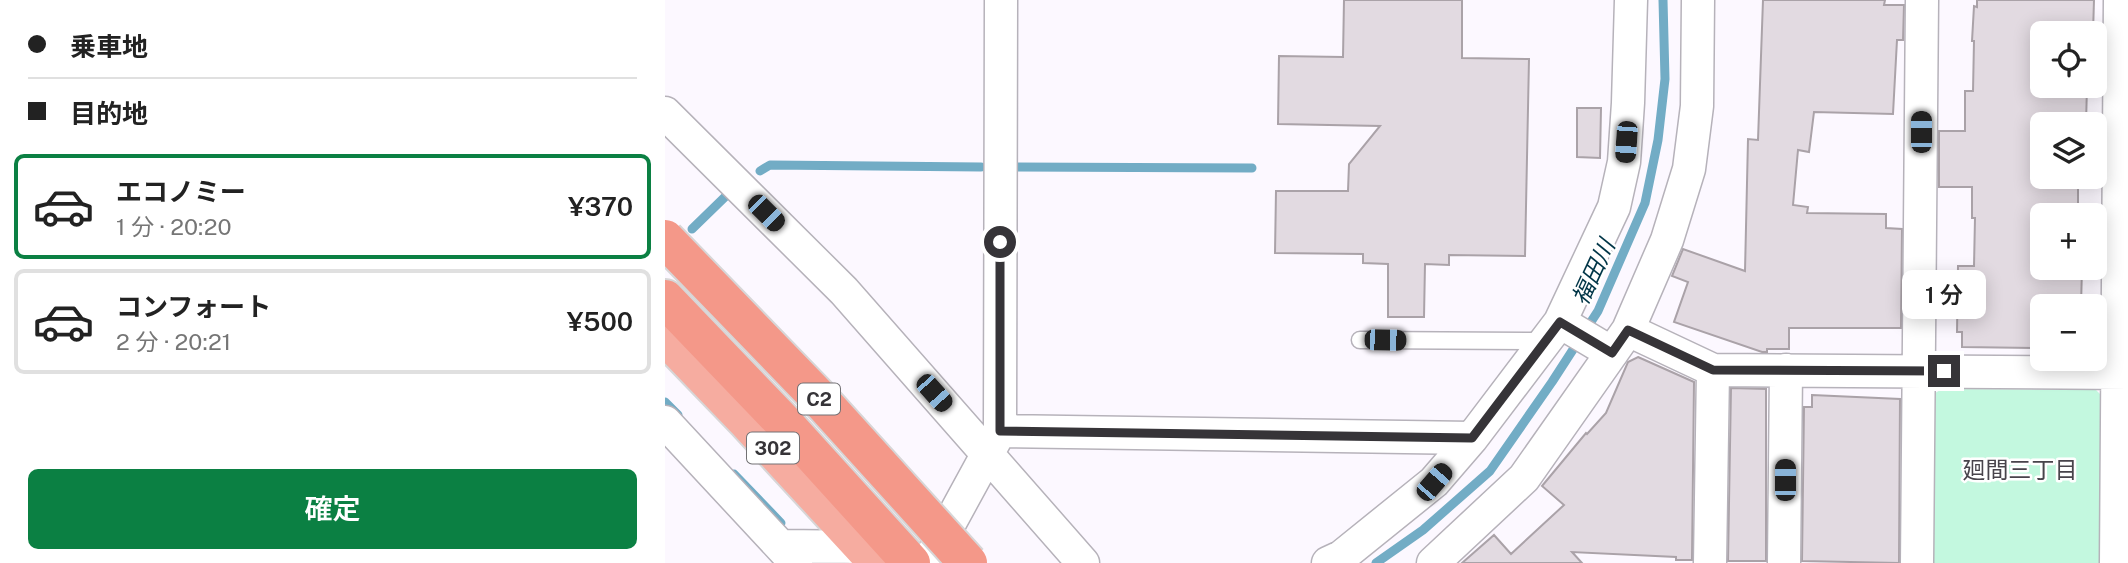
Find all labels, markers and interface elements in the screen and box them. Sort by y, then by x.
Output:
map controls [2030,21,2107,371]
button: locate [2030,21,2107,98]
text: 乗車地 [70,31,148,62]
text: 目的地 [70,98,148,129]
car [1911,111,1932,153]
button: layers [2030,112,2107,189]
car [1615,120,1638,164]
icon: car [32,175,95,238]
text: エコノミー [116,176,246,207]
text: ¥370 [568,191,633,222]
car [744,191,789,235]
button: + [2030,203,2107,280]
text: 1 分 · 20:20 [116,213,231,240]
route start [984,226,1016,258]
water label: 福田川 [1566,232,1621,309]
callout: 1 分 [1902,270,1986,318]
text: 1 分 [1925,281,1963,308]
icon: car [32,290,95,353]
text: コンフォート [116,291,271,322]
button: − [2030,294,2107,371]
text: ¥500 [567,306,633,337]
text: 2 分 · 20:21 [116,328,231,355]
car [1364,329,1407,351]
route end [1928,355,1960,387]
car [913,370,956,416]
road number: C2 [798,384,840,414]
road number: 302 [747,432,799,463]
district label: 廻間三丁目 [1963,456,2078,483]
car [1413,459,1456,505]
car [1775,459,1796,501]
button: 確定 [28,469,637,549]

